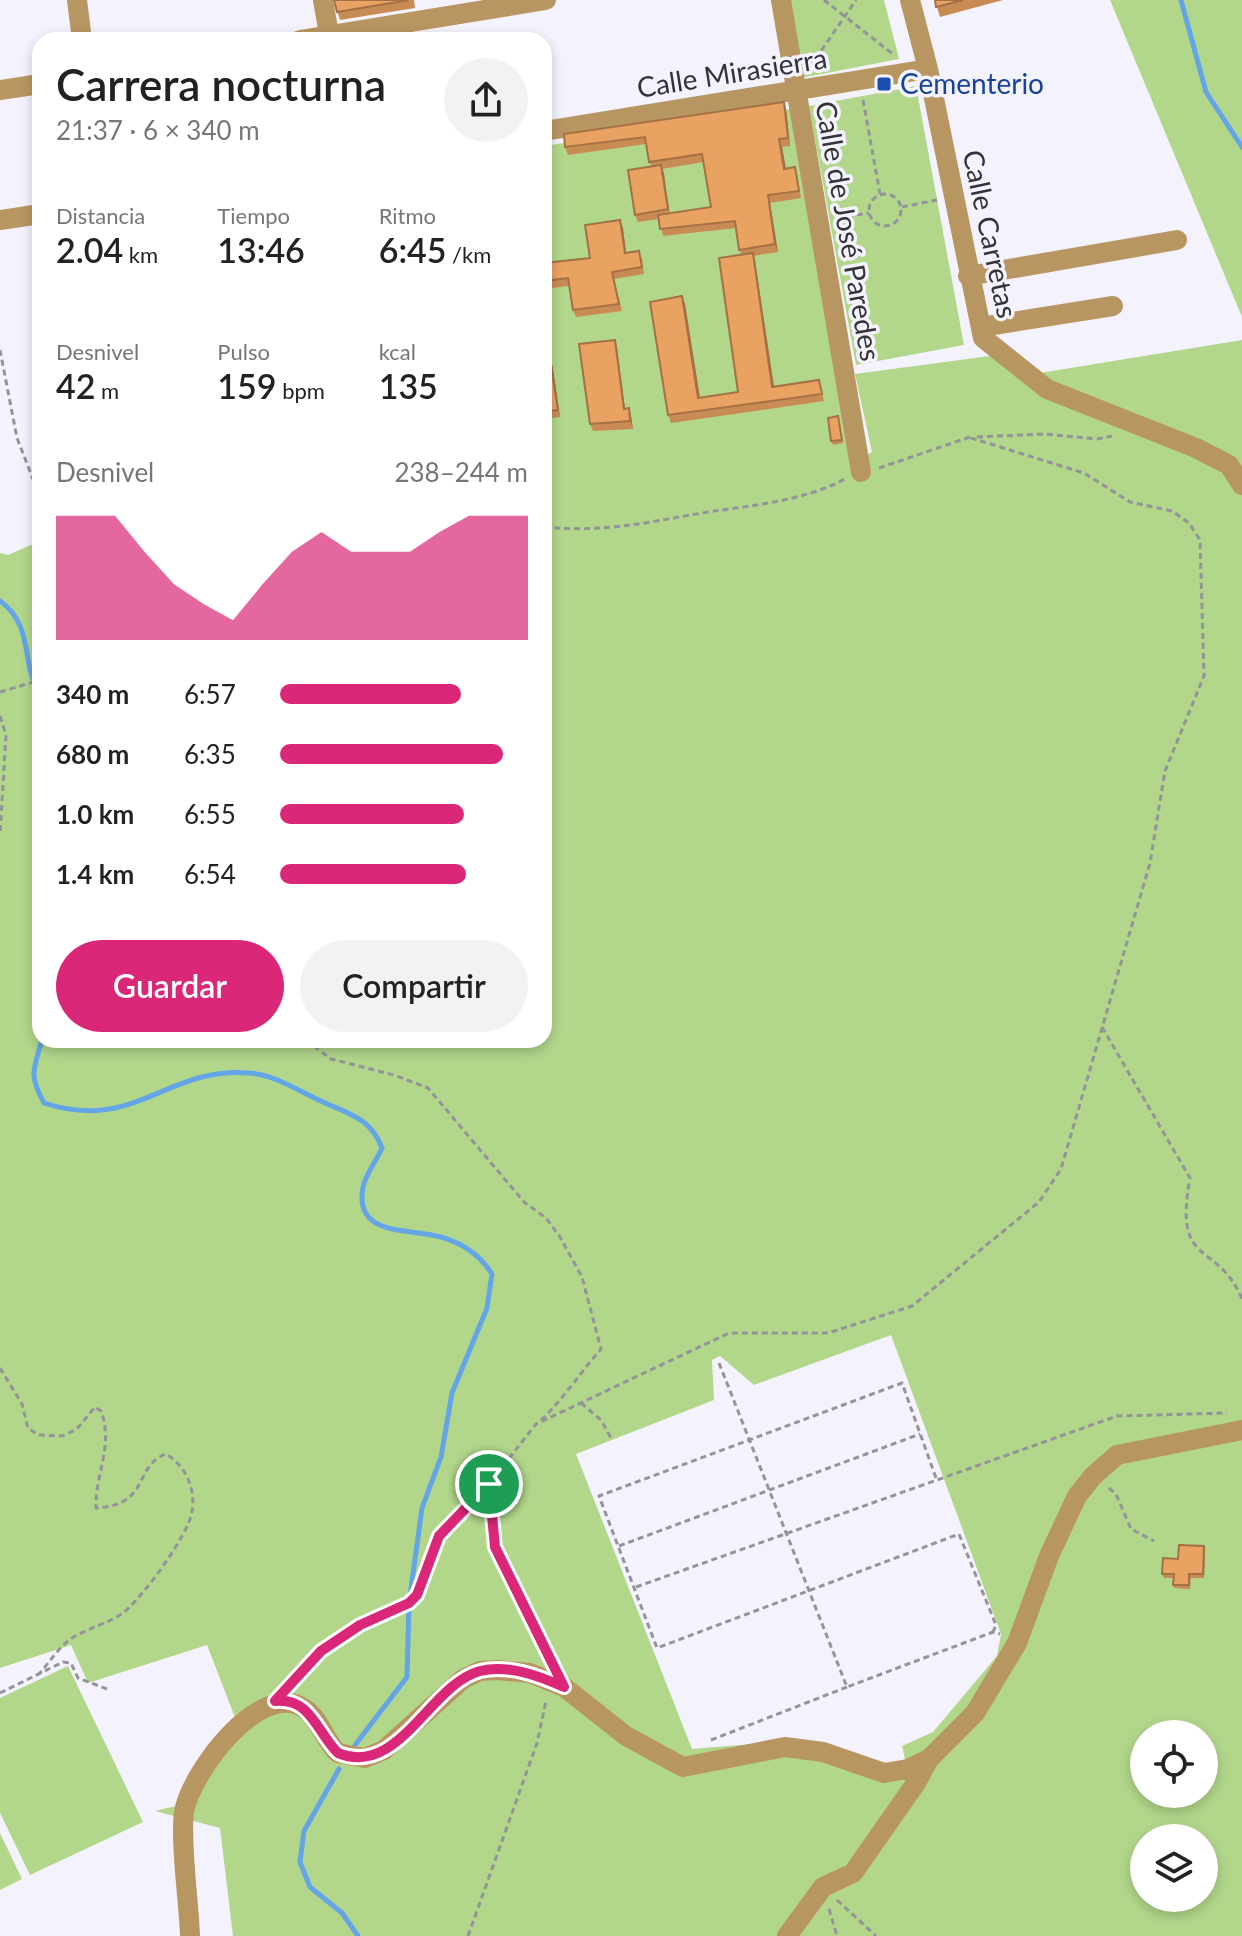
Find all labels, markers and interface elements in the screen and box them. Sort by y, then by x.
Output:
street label: Calle Mirasierra [634,40,829,104]
text: Carrera nocturna [56,58,386,110]
button: share [444,58,528,142]
place label: Cementerio [900,66,1044,100]
marker: Cementerio [875,75,893,93]
street label: Calle de José Paredes [809,98,889,363]
text: 21:37 · 6 × 340 m [56,114,260,146]
street label: Calle Carretas [957,147,1025,321]
text: Distancia [56,202,145,229]
text: Tiempo [217,202,290,229]
text: Ritmo [379,202,436,229]
text: 2.04 [56,229,123,270]
text: 13:46 [217,229,305,270]
text: 6:45 [379,229,446,270]
text: km [123,241,158,268]
text: /km [446,241,491,268]
text: Desnivel [56,338,139,365]
text: Pulso [217,338,270,365]
text: kcal [379,338,416,365]
text: 42 [56,365,95,406]
text: 159 [217,365,277,406]
text: 135 [379,365,438,406]
text: m [95,377,119,404]
text: bpm [277,377,325,404]
text: Desnivel [56,456,154,488]
text: 238–244 m [394,456,528,488]
text: 340 m [56,678,129,710]
text: 6:57 [184,678,236,710]
text: 680 m [56,738,129,770]
text: 6:35 [184,738,236,770]
text: 1.0 km [56,798,134,830]
text: 6:55 [184,798,236,830]
text: 1.4 km [56,858,134,890]
text: 6:54 [184,858,236,890]
button: Guardar [56,940,284,1032]
button: Compartir [300,940,528,1032]
pin [455,1450,523,1518]
icon: arrive [467,1462,511,1506]
map controls [1130,1720,1218,1912]
button: locate [1130,1720,1218,1808]
button: layers [1130,1824,1218,1912]

